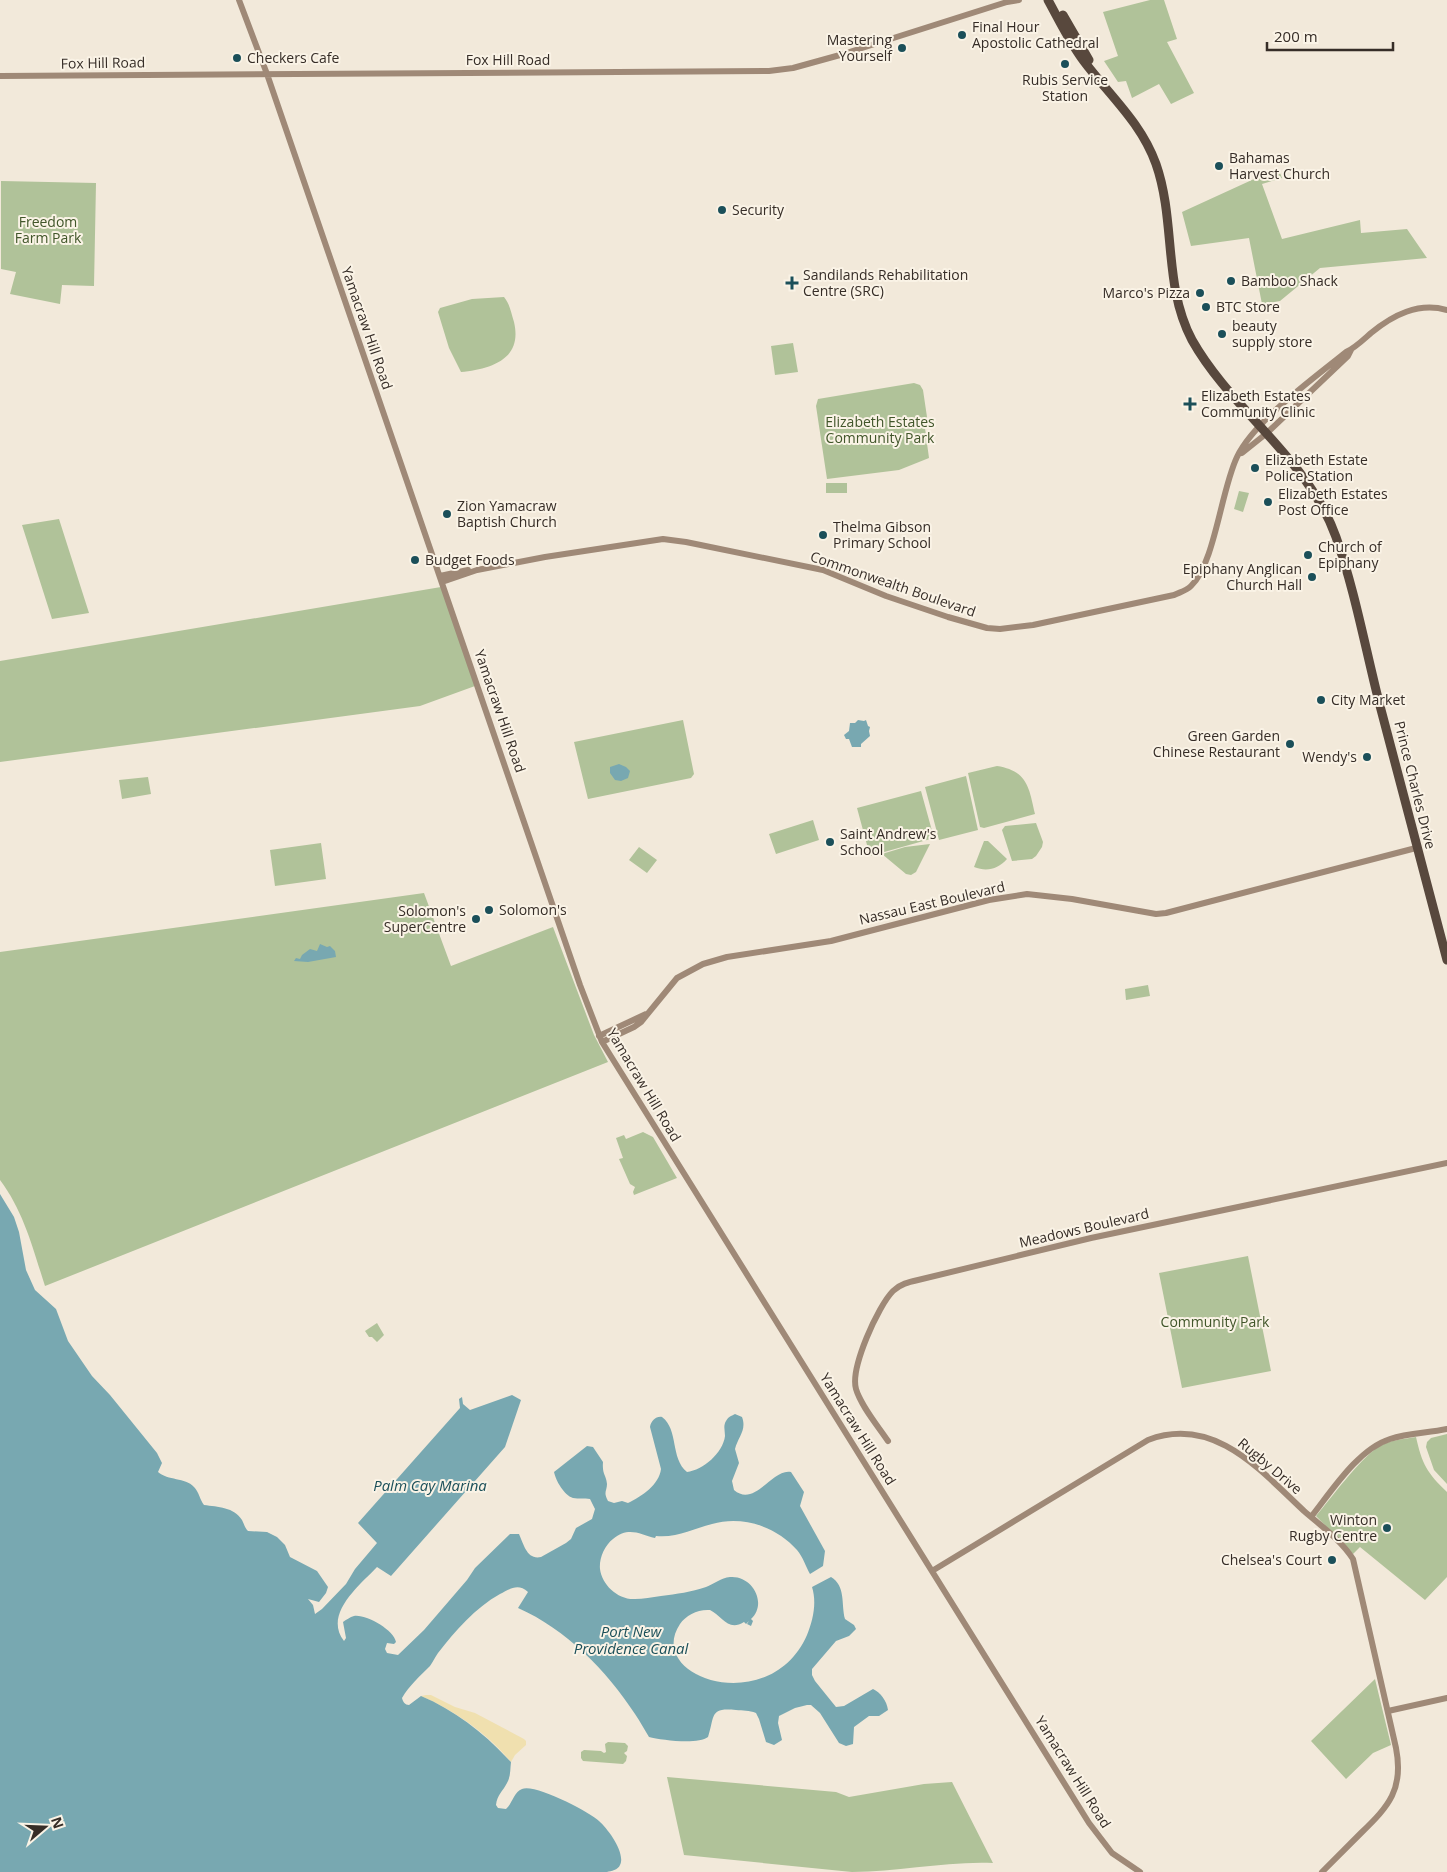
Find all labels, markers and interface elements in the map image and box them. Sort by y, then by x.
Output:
place label: Final Hour Apostolic Cathedral [972,17,1099,52]
scale bar [1267,20,1393,52]
text: 200 m [1274,26,1318,46]
marker: Final Hour Apostolic Cathedral [956,29,968,41]
place label: Mastering Yourself [827,30,893,65]
marker: Mastering Yourself [896,42,908,54]
place label: Checkers Cafe [247,48,340,67]
street label: Fox Hill Road [466,50,550,69]
street label: Fox Hill Road [61,52,145,73]
marker: Checkers Cafe [231,52,243,64]
marker: Rubis Service Station [1059,58,1071,70]
place label: Rubis Service Station [1022,70,1108,105]
place label: Bahamas Harvest Church [1229,148,1330,183]
marker: Bahamas Harvest Church [1213,160,1225,172]
place label: Security [732,200,785,219]
marker: Security [716,204,728,216]
park label: Freedom Farm Park [15,212,82,247]
street label: Yamacraw Hill Road [337,264,397,392]
place label: Sandilands Rehabilitation Centre (SRC) [803,265,968,300]
place label: Bamboo Shack [1241,271,1339,290]
marker: Bamboo Shack [1225,275,1237,287]
marker: Sandilands Rehabilitation Centre (SRC) [785,276,799,290]
place label: Marco's Pizza [1103,283,1190,302]
marker: Marco's Pizza [1194,287,1206,299]
place label: BTC Store [1216,297,1280,316]
marker: BTC Store [1200,301,1212,313]
place label: beauty supply store [1232,316,1312,351]
marker: beauty supply store [1216,328,1228,340]
place label: Elizabeth Estates Community Clinic [1201,386,1316,421]
marker: Elizabeth Estates Community Clinic [1183,397,1197,411]
park label: Elizabeth Estates Community Park [825,412,935,447]
place label: Elizabeth Estate Police Station [1265,450,1368,485]
marker: Elizabeth Estate Police Station [1249,462,1261,474]
place label: Elizabeth Estates Post Office [1278,484,1388,519]
place label: Zion Yamacraw Baptish Church [457,496,557,531]
marker: Elizabeth Estates Post Office [1262,496,1274,508]
marker: Zion Yamacraw Baptish Church [441,508,453,520]
place label: Thelma Gibson Primary School [833,517,931,552]
marker: Thelma Gibson Primary School [817,529,829,541]
place label: Church of Epiphany [1318,537,1383,572]
street label: Commonwealth Boulevard [808,546,978,621]
marker: Church of Epiphany [1302,549,1314,561]
place label: Budget Foods [425,550,515,569]
marker: Budget Foods [409,554,421,566]
place label: Epiphany Anglican Church Hall [1183,559,1302,594]
marker: Epiphany Anglican Church Hall [1306,571,1318,583]
street label: Yamacraw Hill Road [470,647,530,775]
place label: City Market [1331,690,1405,709]
marker: City Market [1315,694,1327,706]
street label: Prince Charles Drive [1390,719,1441,851]
place label: Green Garden Chinese Restaurant [1153,726,1280,761]
marker: Green Garden Chinese Restaurant [1284,738,1296,750]
place label: Wendy's [1302,747,1357,766]
marker: Wendy's [1361,751,1373,763]
place label: Saint Andrew's School [840,824,937,859]
marker: Saint Andrew's School [824,836,836,848]
street label: Nassau East Boulevard [857,876,1007,929]
place label: Solomon's [499,900,567,919]
place label: Solomon's SuperCentre [384,901,466,936]
marker: Solomon's [483,904,495,916]
marker: Solomon's SuperCentre [470,913,482,925]
street label: Yamacraw Hill Road [603,1025,686,1145]
street label: Meadows Boulevard [1017,1203,1151,1252]
park label: Community Park [1161,1312,1270,1331]
street label: Yamacraw Hill Road [816,1369,901,1488]
street label: Rugby Drive [1234,1433,1307,1498]
water label: Palm Cay Marina [373,1475,487,1495]
place label: Winton Rugby Centre [1289,1510,1377,1545]
marker: Winton Rugby Centre [1381,1522,1393,1534]
place label: Chelsea's Court [1221,1550,1322,1569]
marker: Chelsea's Court [1326,1554,1338,1566]
water label: Port New Providence Canal [574,1621,690,1658]
street label: Yamacraw Hill Road [1031,1712,1116,1831]
north arrow [20,1802,70,1852]
text: N [47,1814,69,1831]

